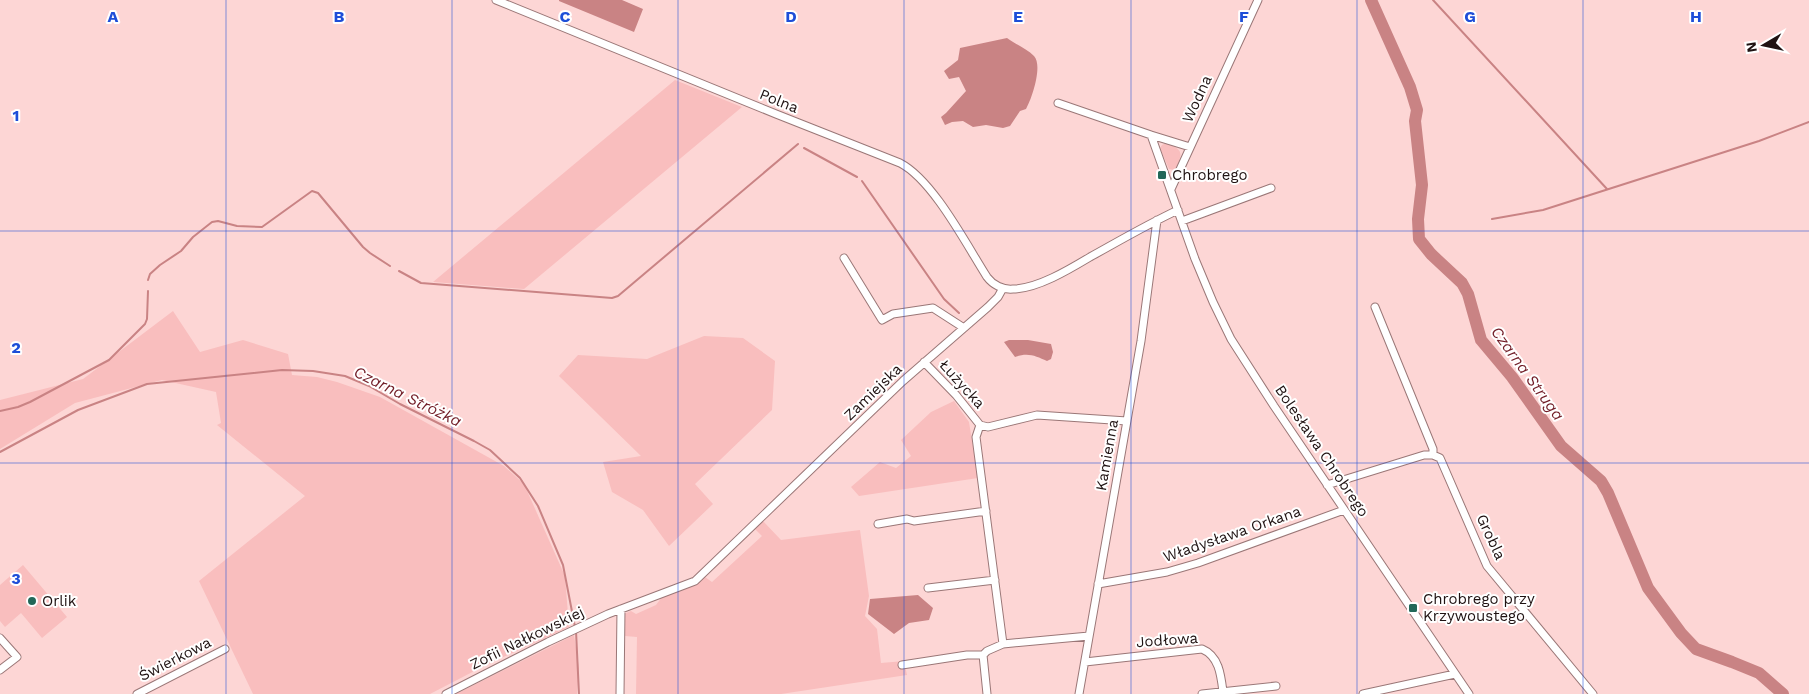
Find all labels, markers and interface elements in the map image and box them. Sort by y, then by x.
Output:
text: A [108,7,119,26]
text: B [334,7,345,26]
text: C [560,7,571,26]
text: D [785,7,797,26]
text: E [1013,7,1023,26]
text: F [1239,7,1249,26]
text: G [1464,7,1476,26]
text: H [1690,7,1702,26]
north arrow [1739,20,1789,70]
text: N [1742,41,1760,53]
street label: Wodna [1178,72,1216,126]
street label: Polna [757,85,802,117]
text: 1 [13,106,19,125]
place label: Chrobrego [1172,166,1247,184]
marker: Chrobrego [1156,169,1168,181]
water label: Czarna Struga [1487,323,1568,424]
text: 2 [11,338,21,357]
street label: Łużycka [935,356,989,413]
street label: Zamiejska [840,360,906,424]
water label: Czarna Stróżka [351,362,465,431]
street label: Bolesława Chrobrego [1271,382,1373,520]
street label: Kamienna [1092,417,1122,492]
street label: Władysława Orkana [1161,502,1304,566]
street label: Grobla [1473,511,1510,563]
text: 3 [11,569,21,588]
place label: Chrobrego przy Krzywoustego [1423,590,1535,625]
place label: Orlik [42,592,77,610]
marker: Orlik [26,595,38,607]
marker: Chrobrego przy Krzywoustego [1407,602,1419,614]
street label: Zofii Nałkowskiej [467,603,587,673]
street label: Jodłowa [1135,629,1199,651]
street label: Świerkowa [135,632,215,685]

